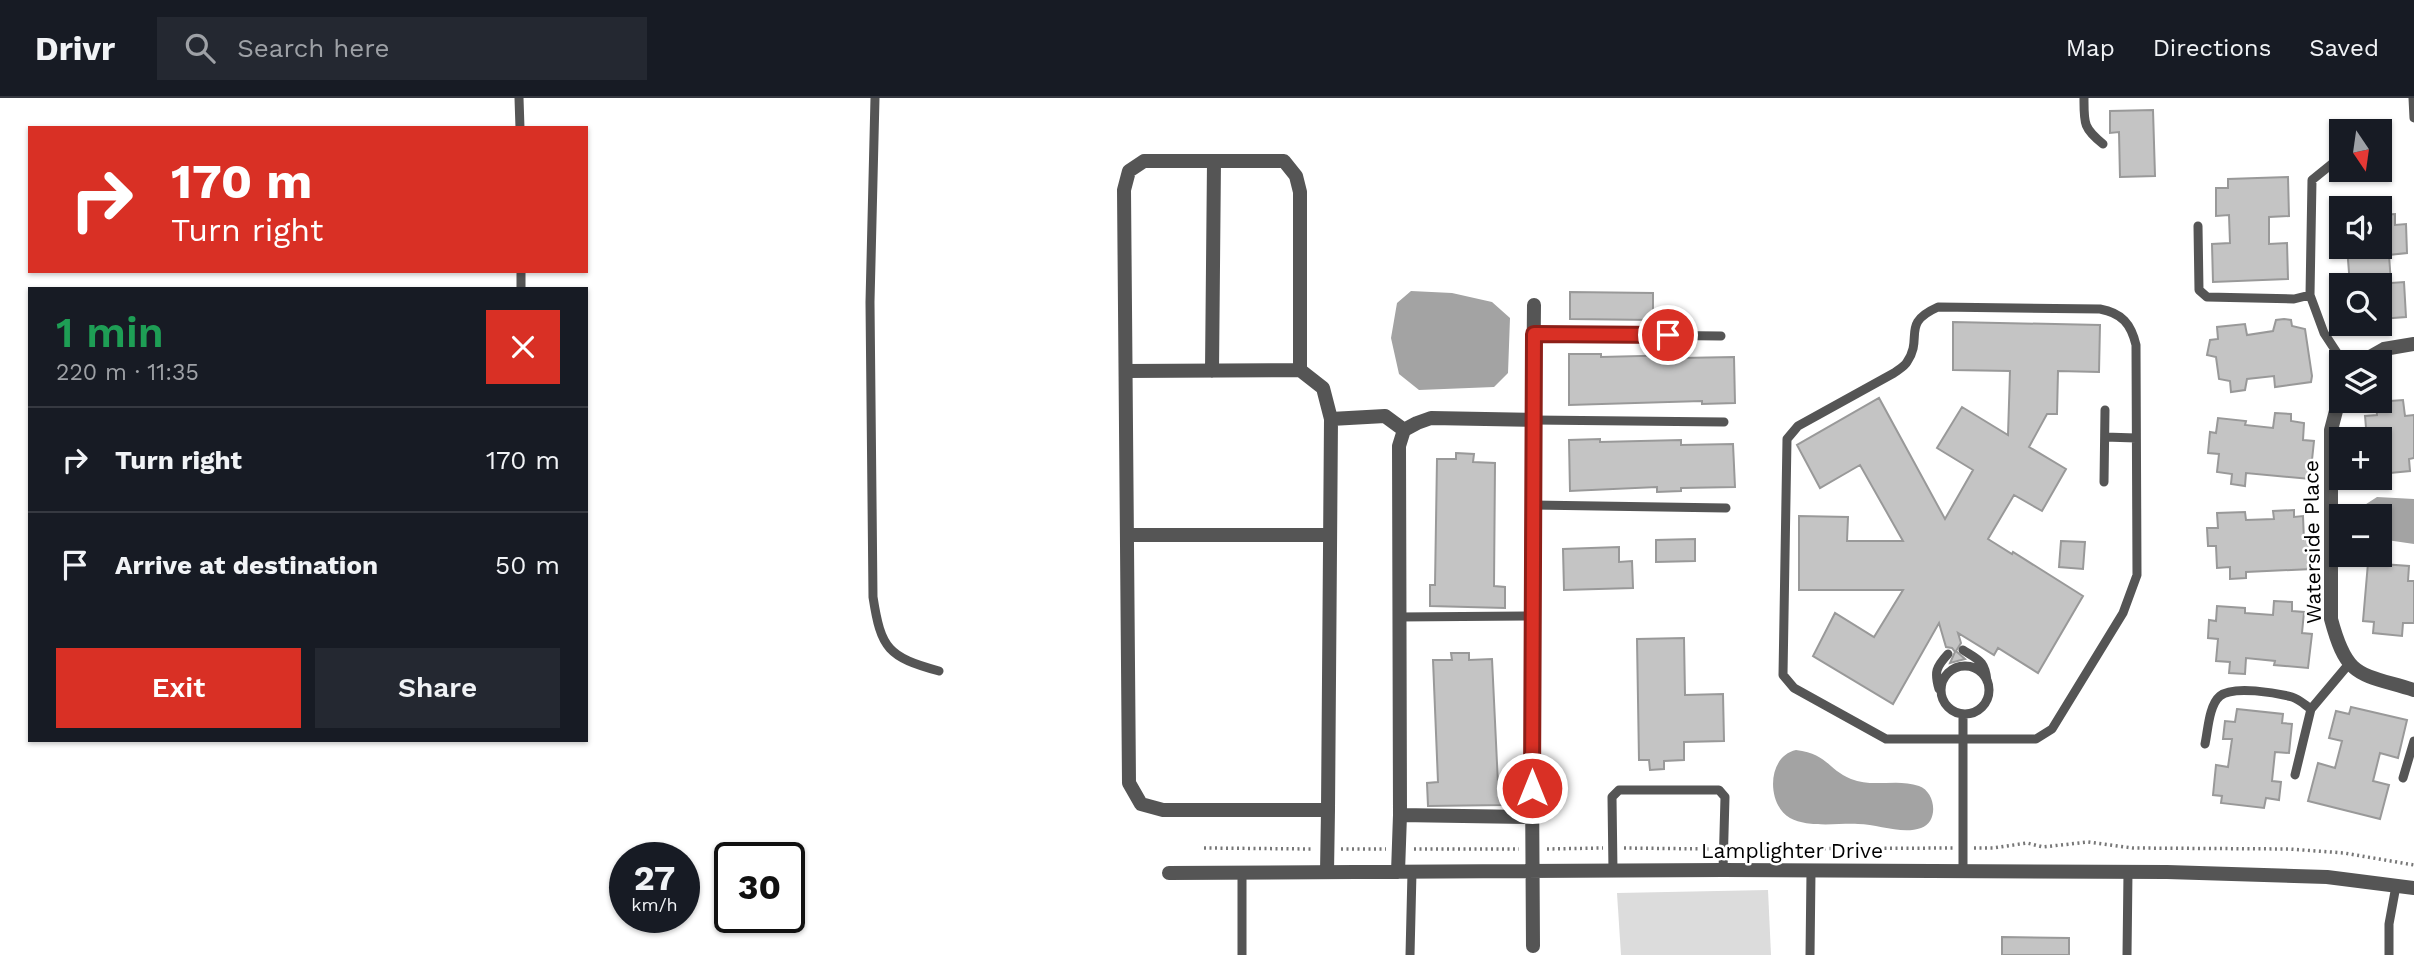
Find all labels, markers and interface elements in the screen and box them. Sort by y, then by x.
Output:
search box [157,17,647,80]
text: Drivr [35,29,115,68]
icon: search [181,29,219,67]
text: Search here [237,33,390,63]
text: Map [2066,34,2115,62]
text: Directions [2153,34,2271,62]
text: Saved [2309,34,2379,62]
north arrow [2329,119,2392,182]
map controls [2329,119,2392,567]
text: 170 m [171,152,312,210]
icon: right [56,154,147,245]
button: sound [2329,196,2392,259]
text: Turn right [171,211,323,249]
button: search [2329,273,2392,336]
pin [1638,305,1698,365]
text: 1 min [56,308,164,357]
button: close [486,310,560,384]
icon: arrive [1649,316,1687,354]
button: layers [2329,350,2392,413]
text: 220 m · 11:35 [56,359,199,386]
button: + [2329,427,2392,490]
icon: right [56,441,94,479]
text: Turn right [115,445,242,475]
text: 170 m [486,445,560,475]
street label: Waterside Place [2298,460,2326,624]
button: − [2329,504,2392,567]
icon: arrive [56,546,94,584]
text: Arrive at destination [115,550,378,580]
text: 50 m [495,550,560,580]
button: Exit [56,648,301,728]
button: Share [315,648,560,728]
position arrow [1495,751,1569,825]
street label: Lamplighter Drive [1701,838,1883,863]
speed limit sign: 30 [714,842,805,933]
text: 27 [634,857,675,899]
text: km/h [631,894,678,915]

